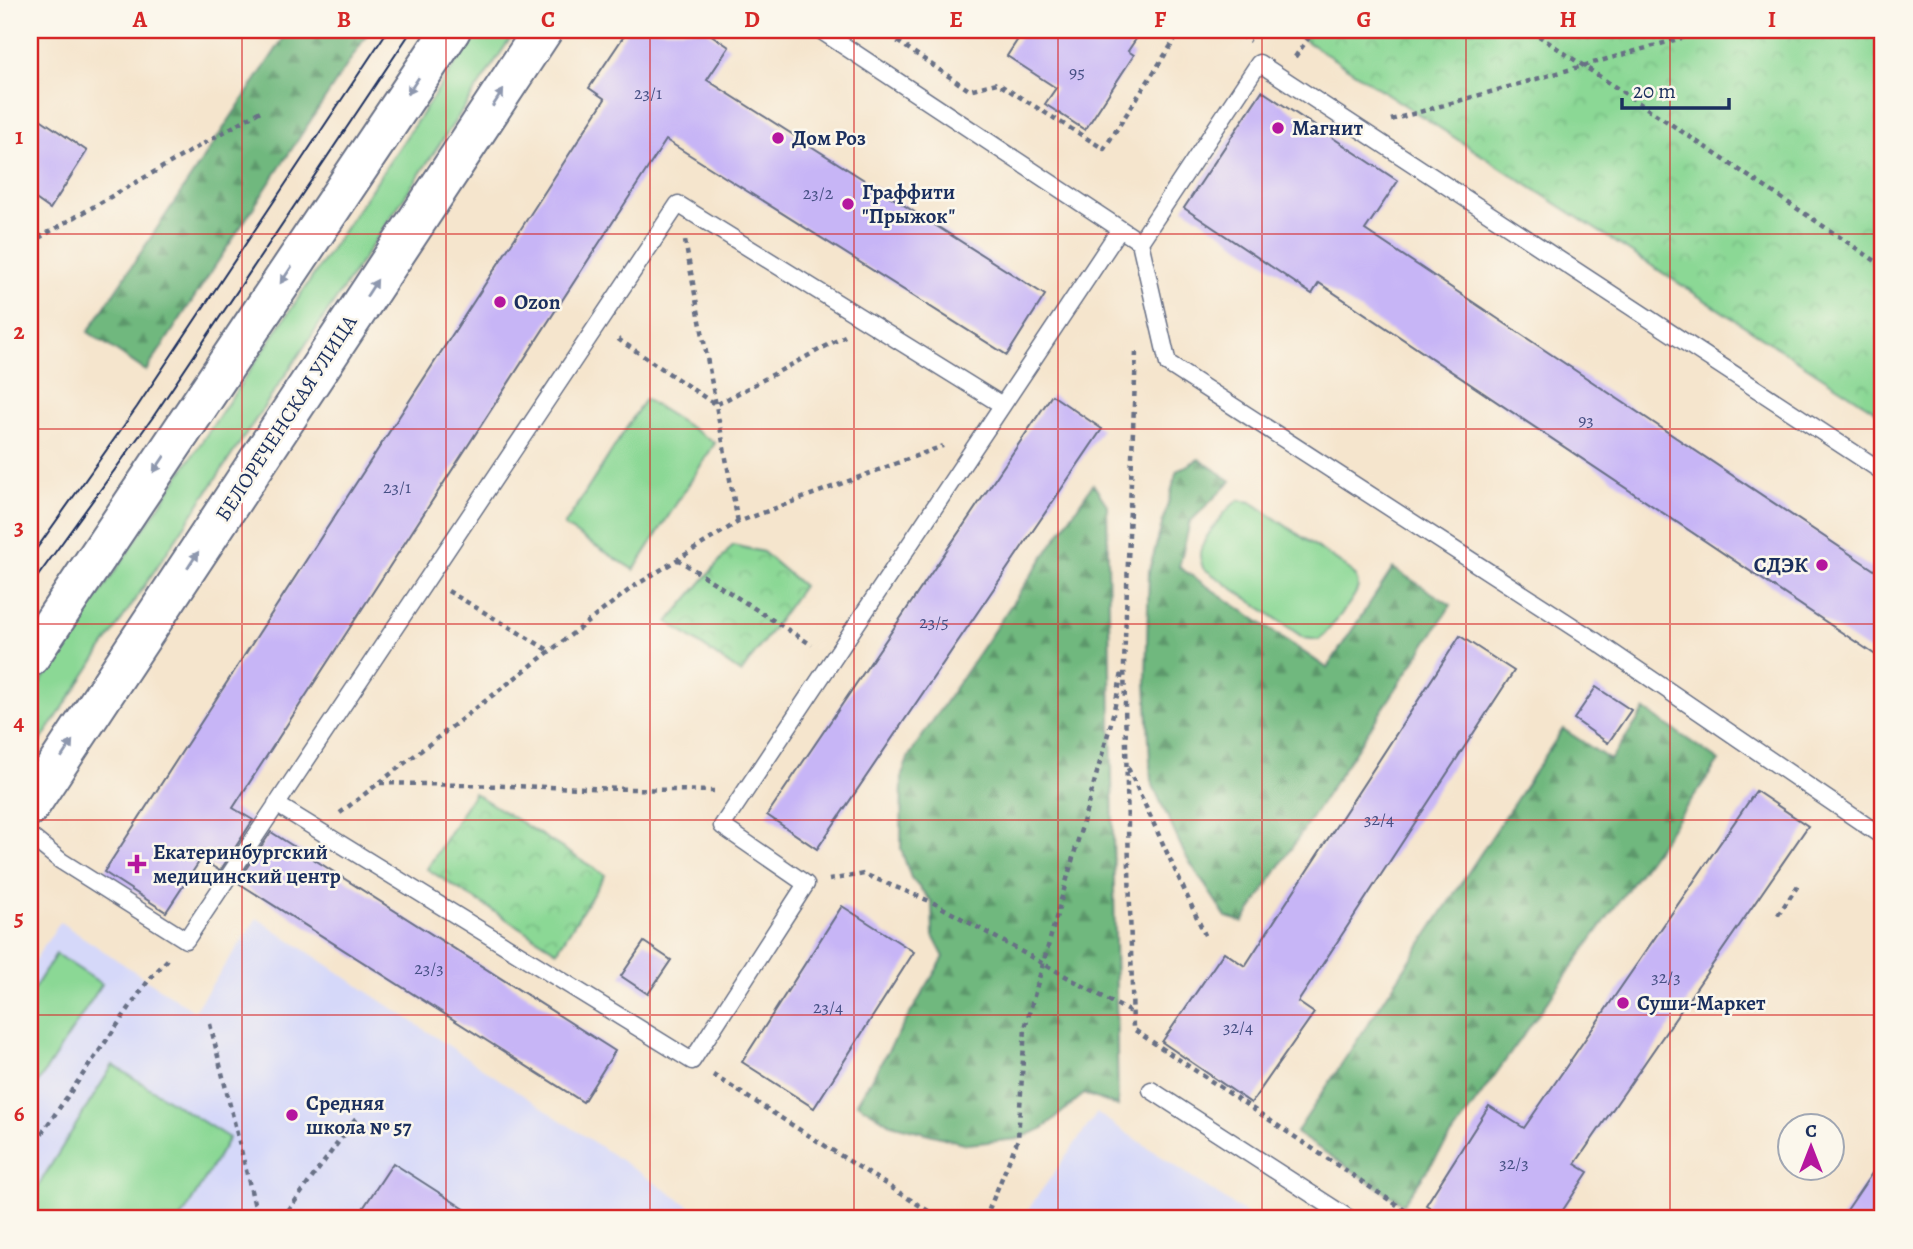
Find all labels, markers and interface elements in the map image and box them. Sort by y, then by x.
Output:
text: A [132,4,148,35]
text: B [337,4,351,35]
text: C [541,4,555,35]
text: D [744,4,760,35]
text: E [949,4,963,35]
text: F [1154,4,1167,35]
text: G [1356,4,1372,35]
text: H [1559,4,1577,35]
text: I [1768,4,1776,35]
house number: 95 [1069,60,1085,84]
scale bar [1622,66,1729,110]
one-way arrow [407,77,420,96]
text: 20 m [1633,77,1676,105]
house number: 23/1 [634,81,662,105]
one-way arrow [491,89,505,107]
place label: Магнит [1292,114,1363,142]
marker: Магнит [1270,120,1286,136]
text: 1 [15,121,23,152]
place label: Дом Роз [792,124,866,152]
marker: Дом Роз [770,130,786,146]
place label: Граффити "Прыжок" [862,178,955,230]
house number: 23/2 [803,181,834,205]
marker: Граффити "Прыжок" [840,196,856,212]
one-way arrow [279,266,293,284]
one-way arrow [366,278,379,298]
place label: Ozon [514,288,561,316]
marker: Ozon [492,294,508,310]
street label: БЕЛОРЕЧЕНСКАЯ УЛИЦА [209,309,364,527]
text: 2 [13,316,25,347]
house number: 93 [1578,408,1594,432]
one-way arrow [152,455,166,473]
house number: 23/1 [383,475,411,499]
text: 3 [14,512,24,543]
one-way arrow [186,550,199,569]
place label: СДЭК [1754,551,1808,579]
marker: СДЭК [1814,557,1830,573]
house number: 23/5 [919,610,949,634]
text: 4 [14,707,25,738]
one-way arrow [61,740,74,759]
house number: 32/4 [1364,807,1394,831]
place label: Екатеринбургский медицинский центр [153,838,341,890]
marker: Екатеринбургский медицинский центр [127,854,147,874]
text: 5 [14,902,24,933]
house number: 23/3 [414,956,444,980]
house number: 32/3 [1651,965,1681,989]
place label: Суши-Маркет [1637,989,1766,1017]
house number: 23/4 [813,995,843,1019]
marker: Суши-Маркет [1615,995,1631,1011]
house number: 32/4 [1223,1015,1253,1039]
place label: Средняя школа № 57 [306,1089,412,1141]
text: 6 [14,1098,25,1129]
marker: Средняя школа № 57 [284,1107,300,1123]
north arrow [1776,1112,1846,1182]
text: С [1805,1118,1817,1144]
house number: 32/3 [1499,1151,1529,1175]

